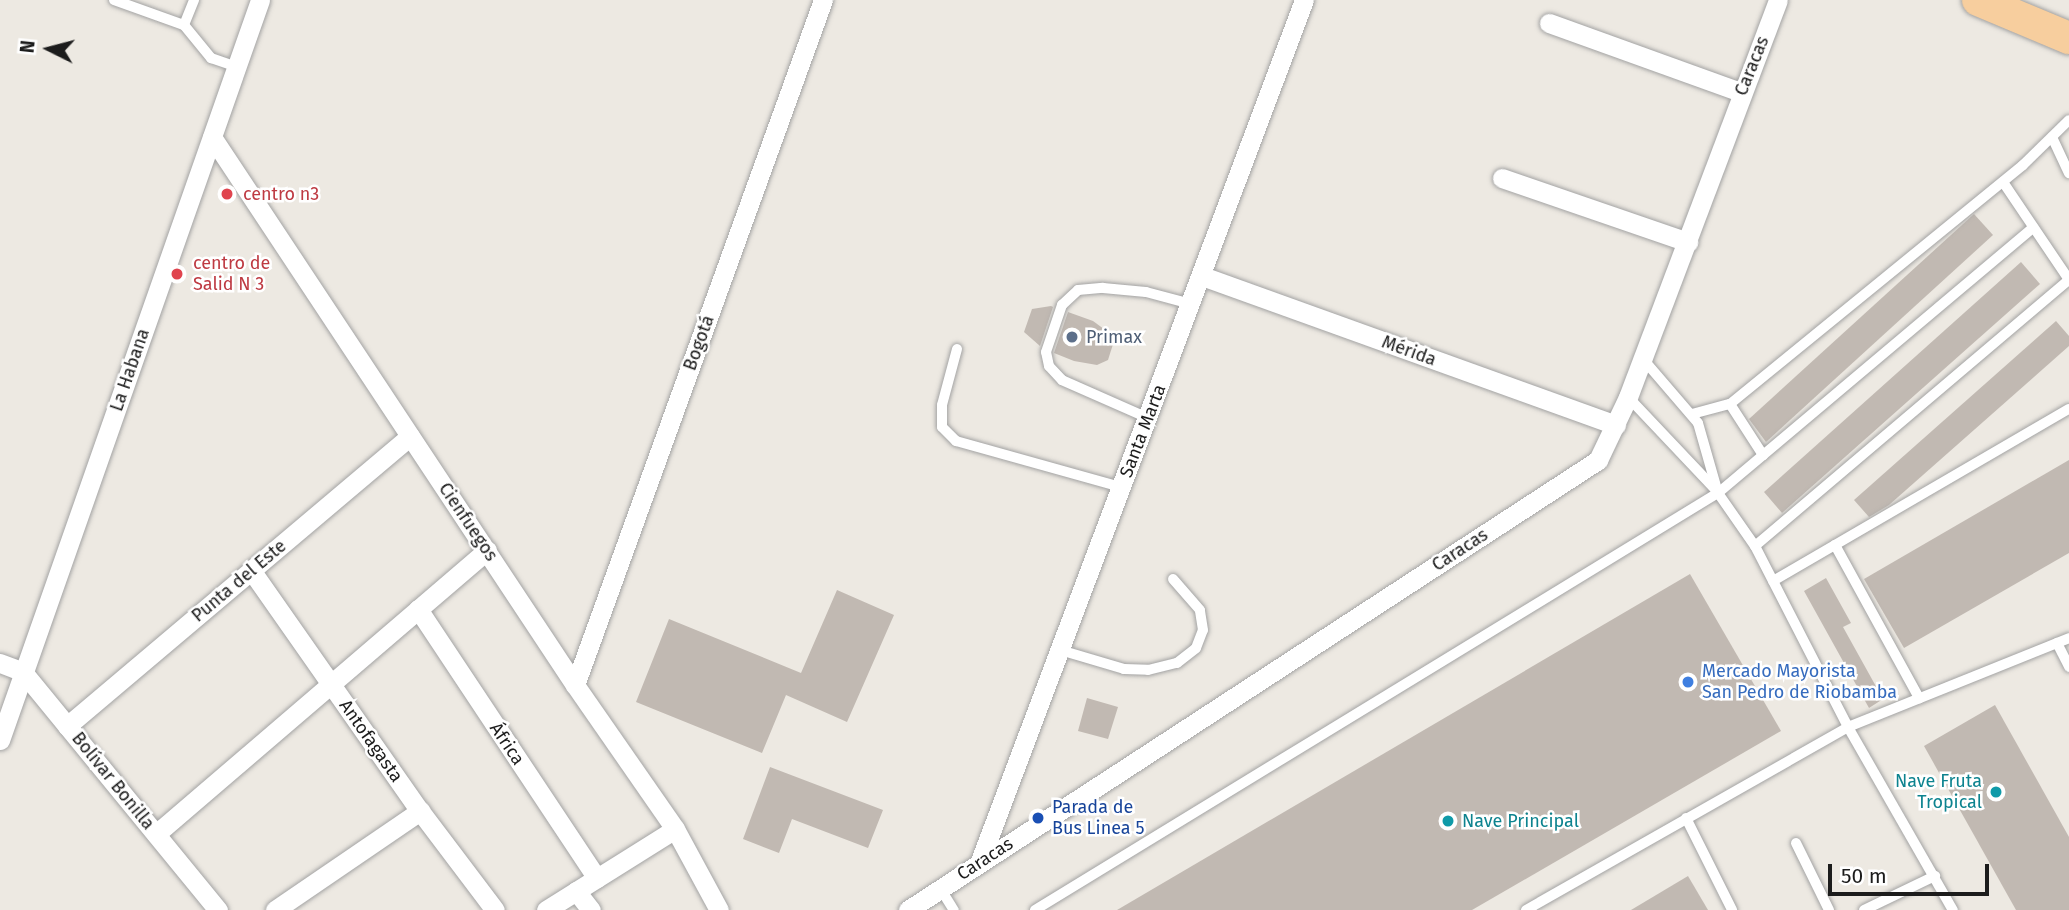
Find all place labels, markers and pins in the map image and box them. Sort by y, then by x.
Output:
place label: centro n3 [243,183,319,205]
marker: centro n3 [217,184,237,204]
place label: centro de Salid N 3 [193,253,270,296]
marker: centro de Salid N 3 [167,264,187,284]
place label: Primax [1086,326,1142,348]
marker: Primax [1064,329,1080,345]
place label: Mercado Mayorista San Pedro de Riobamba [1702,661,1897,704]
marker: Mercado Mayorista San Pedro de Riobamba [1680,674,1696,690]
place label: Nave Fruta Tropical [1895,771,1982,814]
marker: Nave Fruta Tropical [1988,784,2004,800]
place label: Parada de Bus Linea 5 [1052,797,1144,840]
marker: Parada de Bus Linea 5 [1030,810,1046,826]
place label: Nave Principal [1462,810,1579,832]
marker: Nave Principal [1440,813,1456,829]

